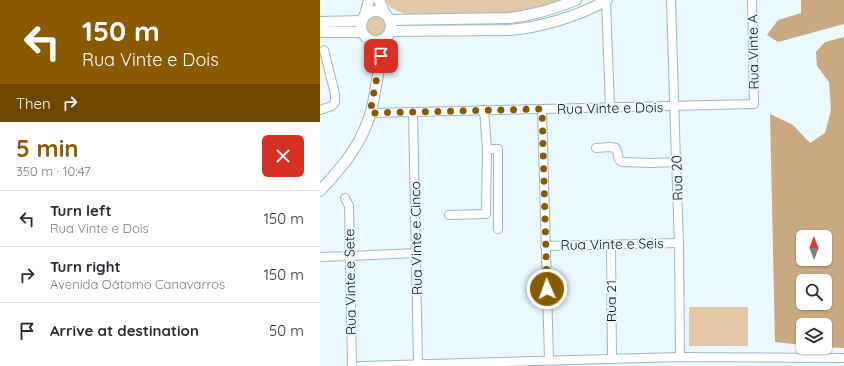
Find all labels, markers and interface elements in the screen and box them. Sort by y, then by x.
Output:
text: 150 m [82,13,160,48]
street label: Rua Vinte A [743,14,763,90]
icon: left [16,16,68,68]
pin [364,39,398,73]
icon: arrive [370,45,392,67]
text: Rua Vinte e Dois [82,48,219,71]
icon: right [59,92,81,114]
text: Then [16,94,51,113]
street label: Rua Vinte e Dois [557,98,663,118]
text: 5 min [16,133,79,163]
button: close [262,135,304,177]
street label: Rua 20 [667,155,687,201]
text: 350 m · 10:47 [16,163,91,179]
street label: Rua Vinte e Cinco [406,181,426,295]
text: Turn left [50,201,112,220]
icon: left [16,208,38,230]
text: 150 m [264,209,304,228]
text: Rua Vinte e Dois [50,220,149,236]
street label: Rua Vinte e Sete [340,229,360,335]
north arrow [796,230,832,266]
map controls [796,230,832,354]
street label: Rua Vinte e Seis [560,234,664,254]
text: Turn right [50,257,121,276]
icon: right [16,264,38,286]
text: 150 m [264,265,304,284]
position arrow [526,268,568,310]
button: search [796,274,832,310]
text: Avenida Oátomo Canavarros [50,276,225,292]
street label: Rua 21 [602,280,620,322]
button: layers [796,318,832,354]
icon: arrive [16,320,38,342]
text: Arrive at destination [50,321,199,340]
text: 50 m [269,321,304,340]

